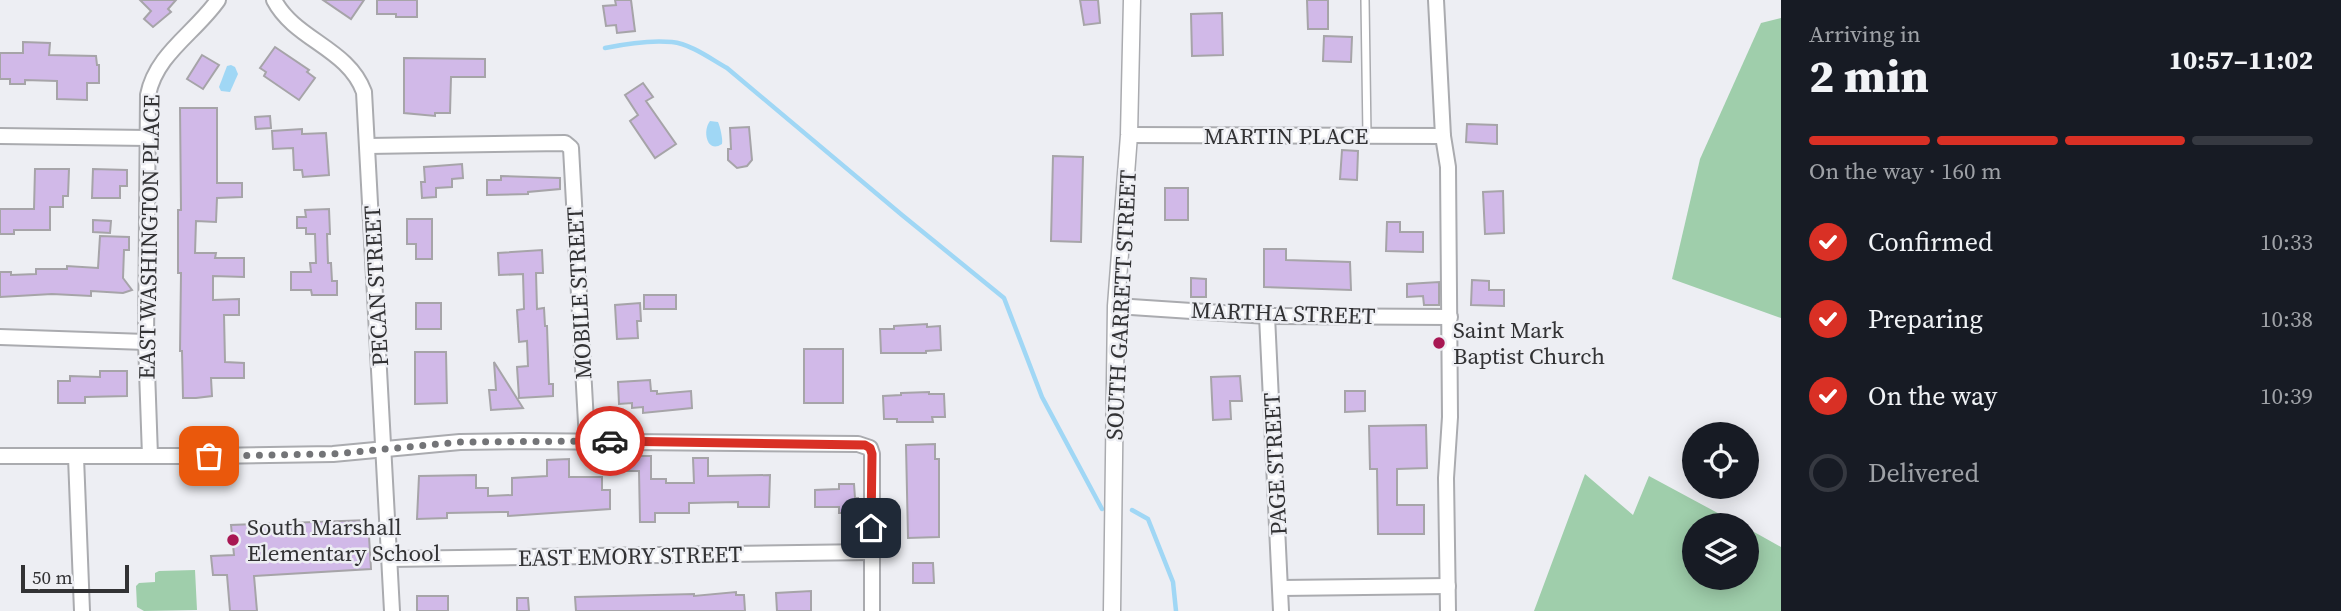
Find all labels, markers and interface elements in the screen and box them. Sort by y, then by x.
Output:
text: Arriving in [1809,18,1921,50]
text: 10:57–11:02 [2169,42,2313,78]
text: 2 min [1809,44,1929,107]
street label: EAST WASHINGTON PLACE [131,94,167,380]
street label: MARTIN PLACE [1204,120,1368,152]
text: On the way · 160 m [1809,155,2002,187]
street label: SOUTH GARRETT STREET [1098,169,1144,441]
street label: PECAN STREET [356,205,396,367]
street label: MOBILE STREET [558,206,600,380]
icon: check [1809,223,1847,261]
text: Confirmed [1868,224,1993,260]
text: 10:33 [2260,226,2313,258]
street label: MARTHA STREET [1190,294,1376,332]
icon: check [1809,300,1847,338]
text: Preparing [1868,301,1983,337]
text: 10:38 [2260,303,2313,335]
place label: Saint Mark Baptist Church [1453,314,1605,372]
marker: Saint Mark Baptist Church [1431,335,1447,351]
icon: check [1809,377,1847,415]
text: On the way [1868,378,1997,414]
text: 10:39 [2260,380,2313,412]
street label: PAGE STREET [1255,392,1295,536]
courier [575,406,645,476]
icon: car [591,422,629,460]
map controls [1682,422,1759,590]
button: locate [1682,422,1759,499]
pin [179,426,239,486]
icon: bag [190,437,228,475]
text: Delivered [1868,455,1979,491]
pin [841,498,901,558]
icon: home [852,509,890,547]
place label: South Marshall Elementary School [247,511,440,569]
button: layers [1682,513,1759,590]
marker: South Marshall Elementary School [225,532,241,548]
street label: EAST EMORY STREET [518,538,743,574]
scale bar [21,562,130,594]
text: 50 m [32,564,73,590]

